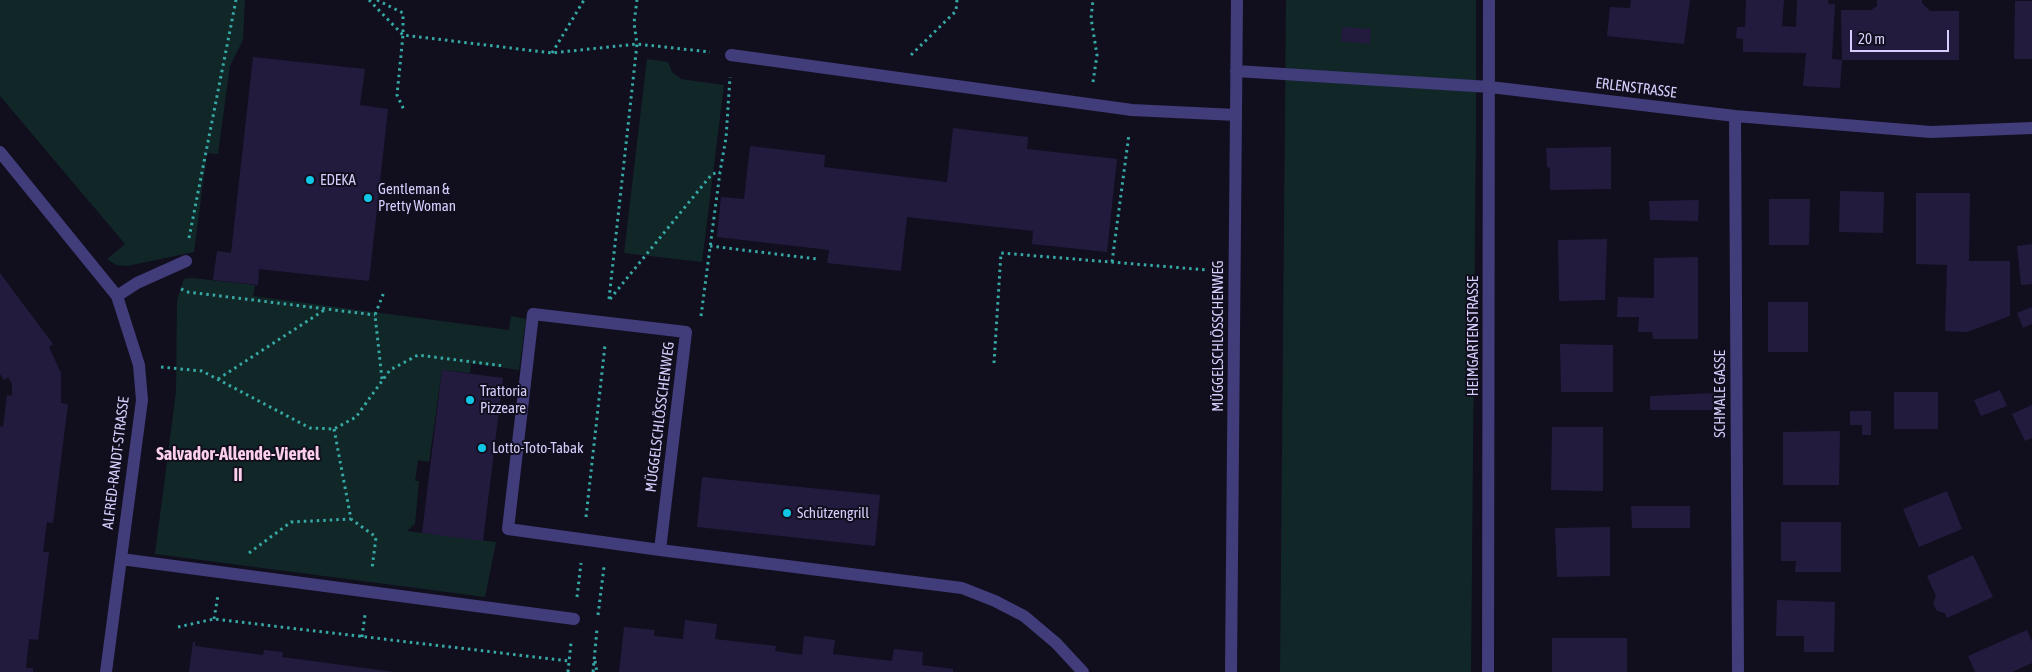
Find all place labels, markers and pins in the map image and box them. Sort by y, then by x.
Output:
place label: EDEKA [320,171,356,189]
marker: EDEKA [304,174,316,186]
place label: Gentleman & Pretty Woman [378,180,456,215]
marker: Gentleman & Pretty Woman [362,192,374,204]
place label: Trattoria Pizzeare [480,382,527,417]
marker: Trattoria Pizzeare [464,394,476,406]
place label: Lotto-Toto-Tabak [492,439,584,457]
marker: Lotto-Toto-Tabak [476,442,488,454]
place label: Schützengrill [797,504,869,522]
marker: Schützengrill [781,507,793,519]

